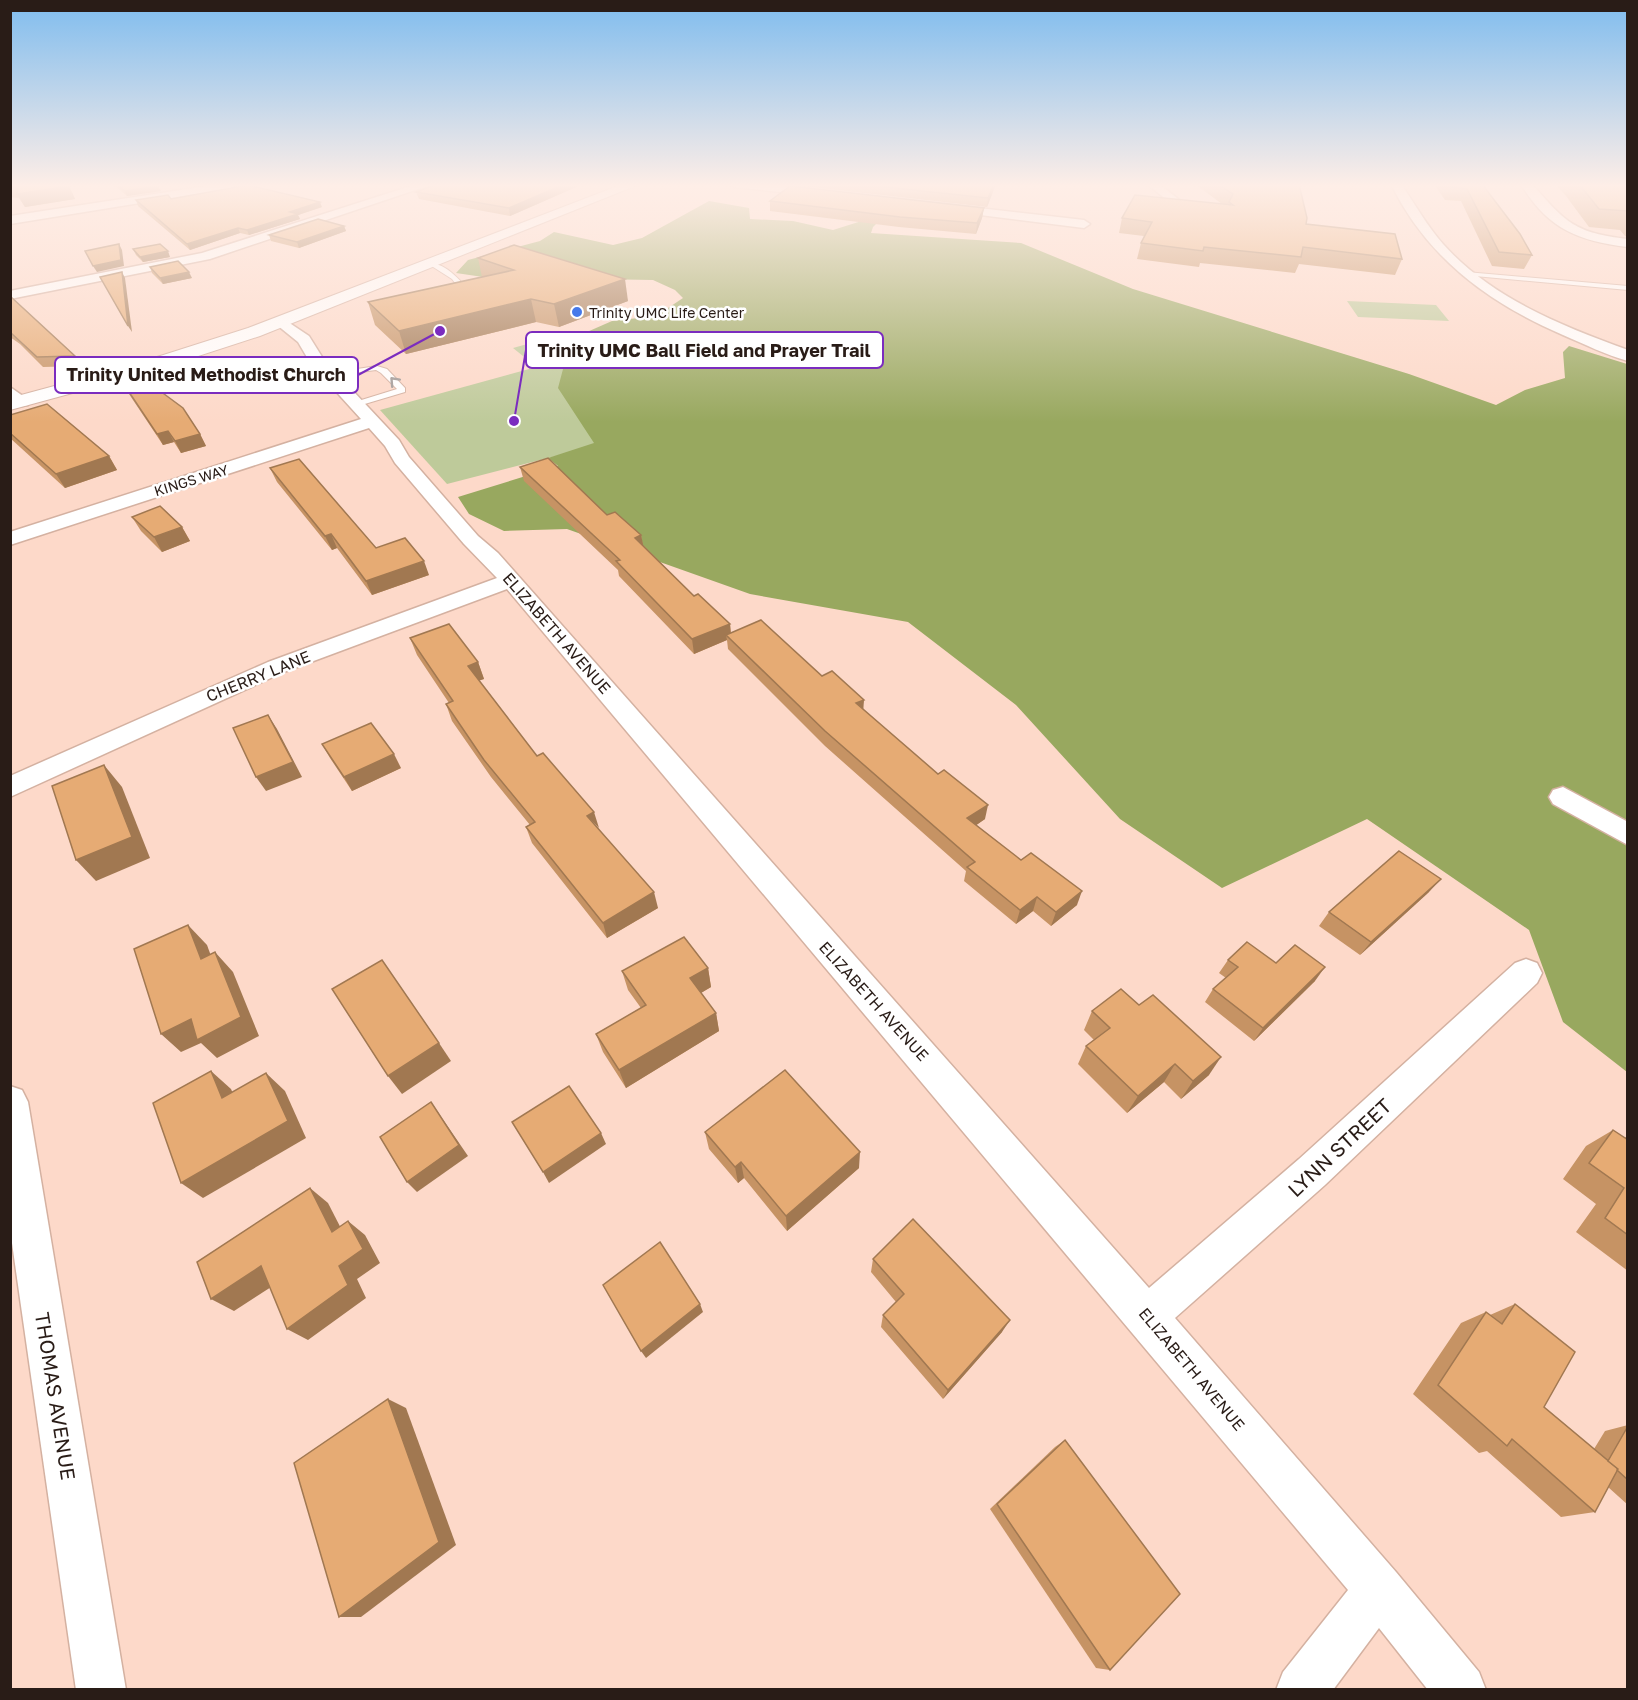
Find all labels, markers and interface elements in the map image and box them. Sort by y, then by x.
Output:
place label: Trinity UMC Life Center [589,304,745,321]
marker: Trinity UMC Life Center [570,305,584,319]
callout: Trinity UMC Ball Field and Prayer Trail [526,332,883,368]
text: Trinity UMC Ball Field and Prayer Trail [538,339,870,361]
callout: Trinity United Methodist Church [55,357,358,393]
text: Trinity United Methodist Church [66,363,346,385]
one-way arrow [390,378,401,388]
street label: KINGS WAY [152,461,230,499]
street label: ELIZABETH AVENUE [499,568,615,698]
street label: CHERRY LANE [203,646,313,706]
street label: ELIZABETH AVENUE [815,937,933,1065]
street label: LYNN STREET [1282,1093,1396,1201]
street label: ELIZABETH AVENUE [1135,1303,1249,1435]
street label: THOMAS AVENUE [31,1310,81,1482]

